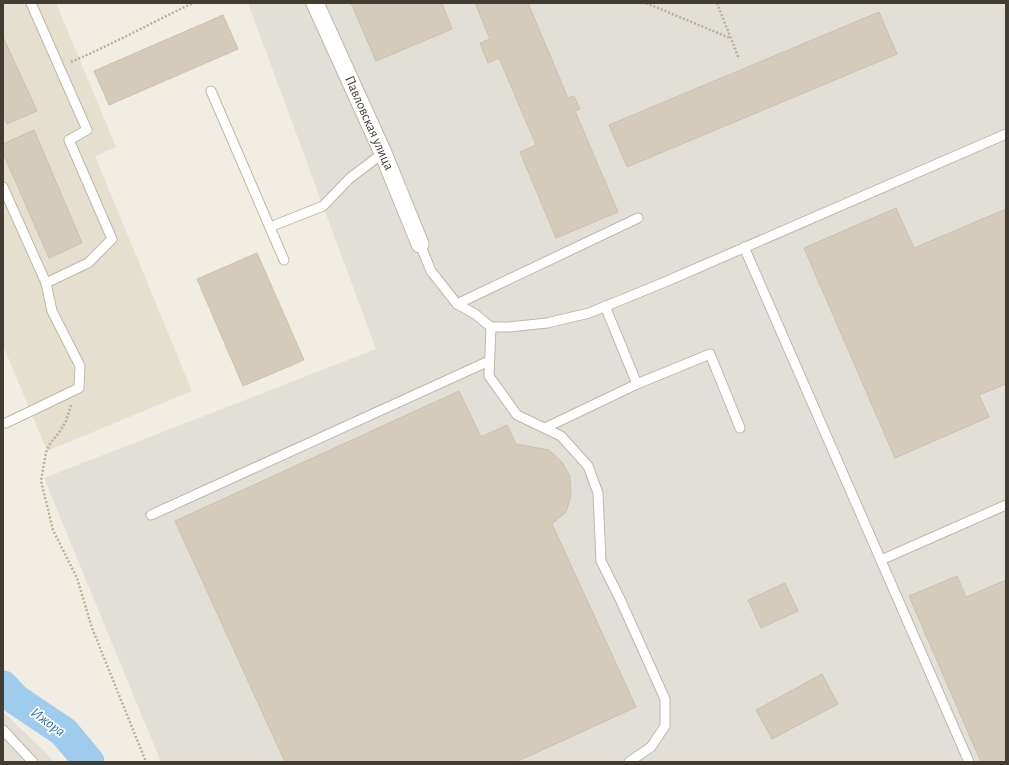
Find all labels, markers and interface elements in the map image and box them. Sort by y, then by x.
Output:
street label: Павловская улица [342,74,396,173]
water label: Ижора [28,705,68,739]

